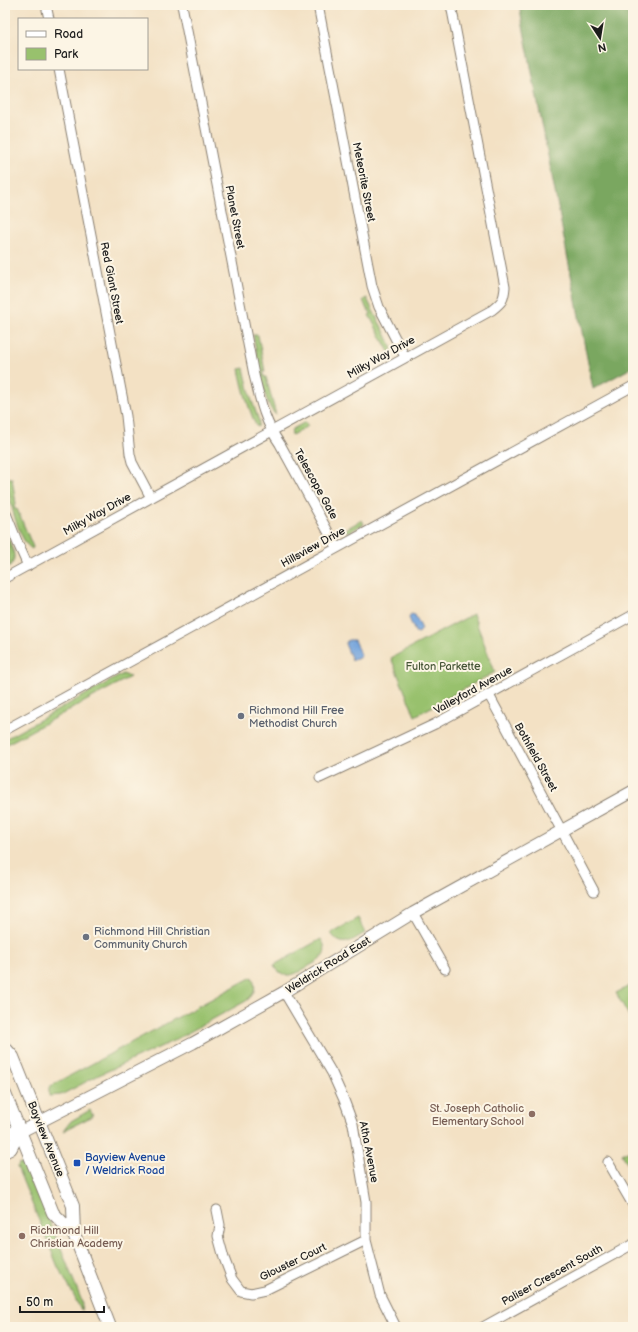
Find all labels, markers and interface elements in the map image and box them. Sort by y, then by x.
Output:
legend [18,18,148,70]
north arrow [580,18,620,58]
text: Road [54,27,83,42]
text: N [597,40,607,55]
text: Park [54,47,78,62]
street label: Meteorite Street [350,141,378,224]
street label: Planet Street [222,184,248,251]
street label: Red Giant Street [98,241,126,326]
street label: Milky Way Drive [345,333,418,381]
street label: Telescope Gate [291,447,341,522]
street label: Milky Way Drive [61,490,134,538]
street label: Hillsview Drive [279,524,348,570]
park label: Fulton Parkette [406,660,481,673]
street label: Valleyford Avenue [432,663,515,717]
place label: Richmond Hill Free Methodist Church [249,704,344,730]
marker: Richmond Hill Free Methodist Church [236,711,246,721]
street label: Bothfield Street [512,720,561,794]
place label: Richmond Hill Christian Community Church [94,925,210,951]
marker: Richmond Hill Christian Community Church [81,932,91,942]
street label: Weldrick Road East [283,933,373,996]
street label: Bayview Avenue [25,1099,67,1179]
place label: St. Joseph Catholic Elementary School [430,1102,524,1128]
marker: St. Joseph Catholic Elementary School [527,1109,537,1119]
street label: Atha Avenue [357,1120,381,1184]
place label: Bayview Avenue / Weldrick Road [85,1151,166,1177]
marker: Bayview Avenue / Weldrick Road [72,1158,82,1168]
place label: Richmond Hill Christian Academy [30,1224,123,1250]
marker: Richmond Hill Christian Academy [17,1231,27,1241]
street label: Glouster Court [258,1240,329,1284]
street label: Paliser Crescent South [499,1242,605,1308]
scale bar [20,1288,104,1314]
text: 50 m [26,1295,53,1310]

